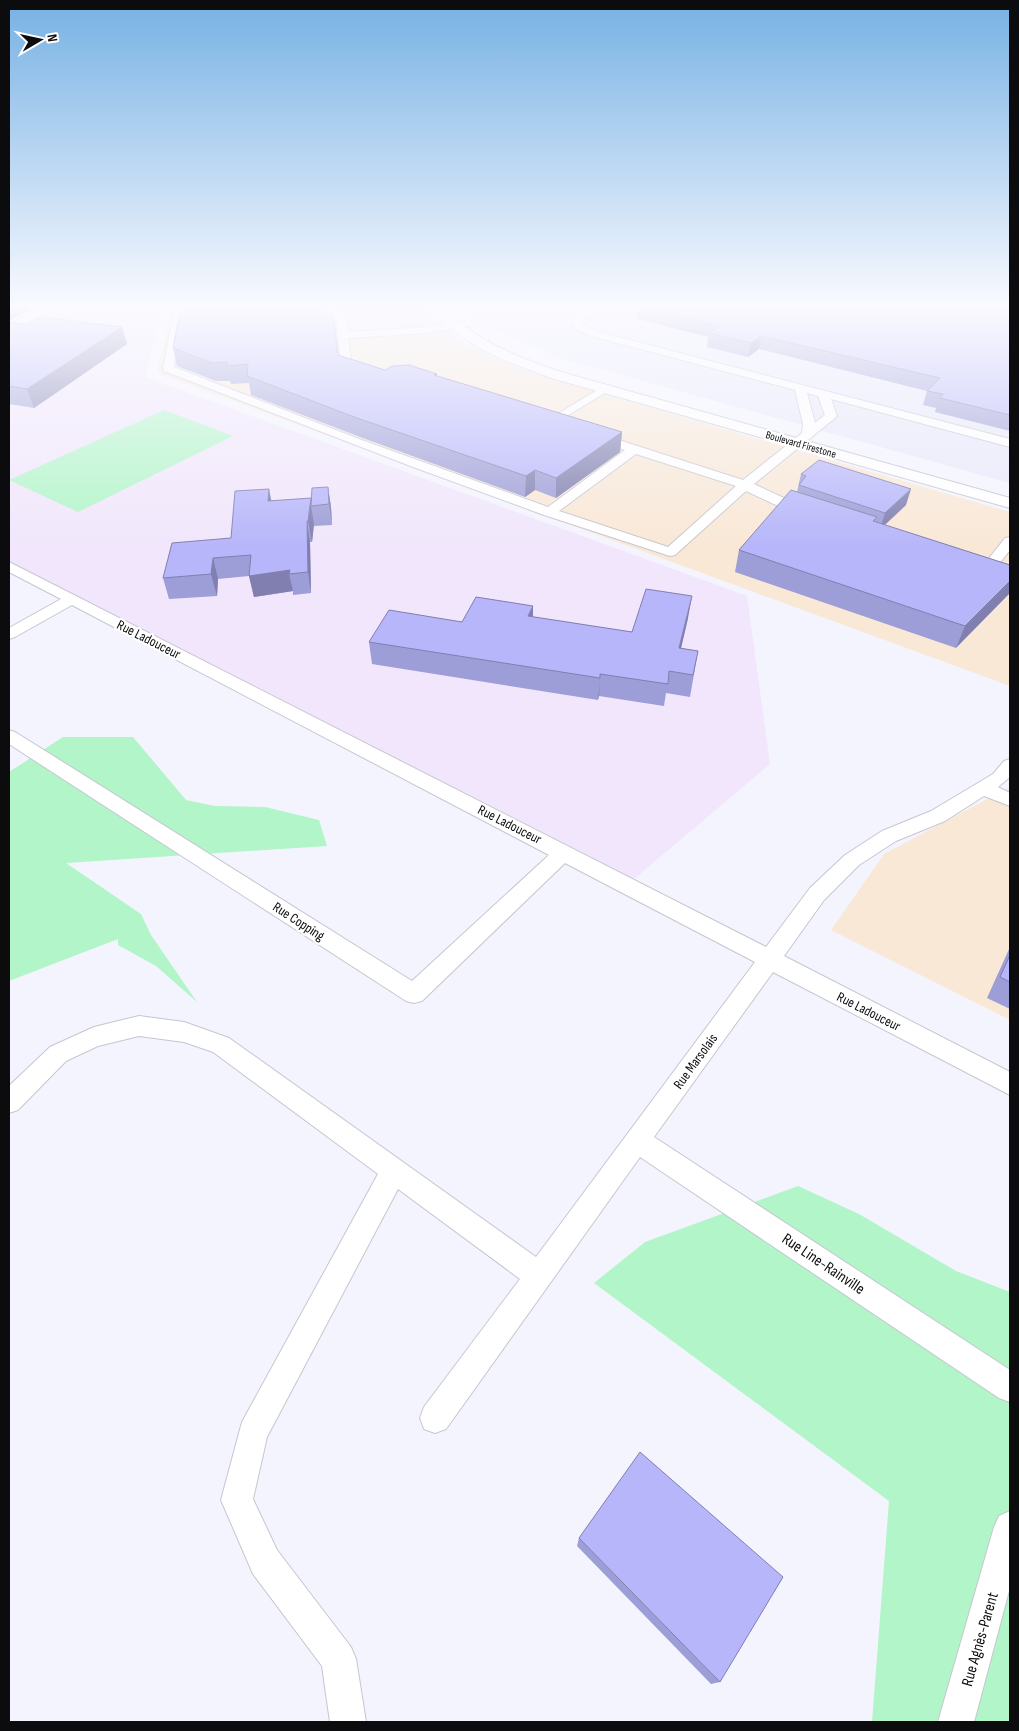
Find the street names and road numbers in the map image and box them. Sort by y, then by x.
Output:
street label: Boulevard Firestone [764,428,838,461]
street label: Rue Ladouceur [114,616,184,663]
street label: Rue Ladouceur [475,801,545,848]
street label: Rue Copping [270,898,328,945]
street label: Rue Ladouceur [834,988,904,1035]
street label: Rue Marsolais [670,1030,721,1092]
street label: Rue Line-Rainville [778,1230,868,1299]
street label: Rue Agnès-Parent [958,1590,1003,1689]

